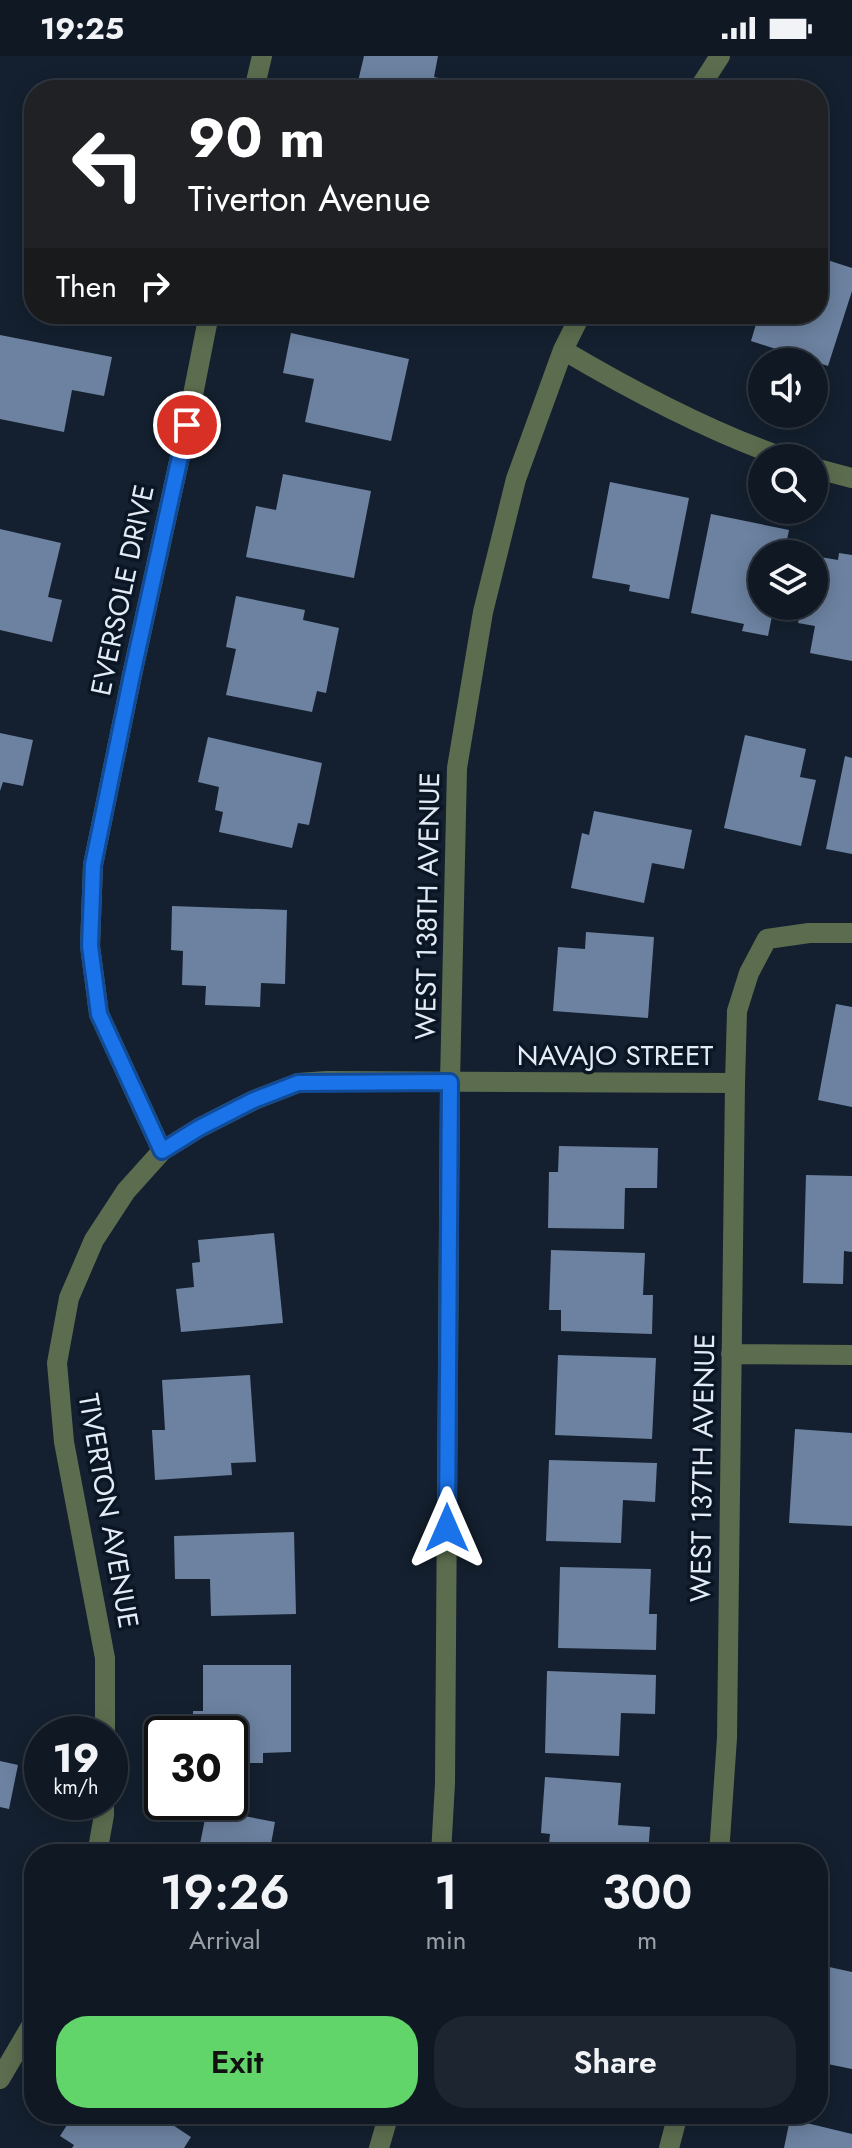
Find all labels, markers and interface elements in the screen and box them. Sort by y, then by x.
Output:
text: 19:25 [40,7,124,50]
text: 90 m [188,97,325,178]
icon: left [56,112,160,216]
text: Tiverton Avenue [188,172,430,224]
icon: right [133,264,177,308]
text: Then [56,265,117,308]
map controls [748,348,828,620]
button: sound [748,348,828,428]
pin [153,391,221,459]
icon: arrive [165,403,209,447]
button: search [748,444,828,524]
street label: EVERSOLE DRIVE [80,481,165,699]
button: layers [748,540,828,620]
street label: WEST 138TH AVENUE [405,772,450,1040]
street label: NAVAJO STREET [517,1035,713,1076]
street label: WEST 137TH AVENUE [680,1333,725,1603]
street label: TIVERTON AVENUE [68,1391,149,1632]
position arrow [405,1486,489,1570]
speed limit sign: 30 [144,1716,248,1820]
text: 19 [52,1729,100,1787]
text: km/h [53,1773,99,1802]
text: 19:26 [160,1858,290,1927]
text: 1 [434,1858,458,1927]
text: 300 [602,1858,692,1927]
text: Arrival [189,1921,261,1959]
text: min [426,1921,466,1959]
text: m [637,1921,657,1959]
button: Exit [56,2016,418,2108]
button: Share [434,2016,796,2108]

